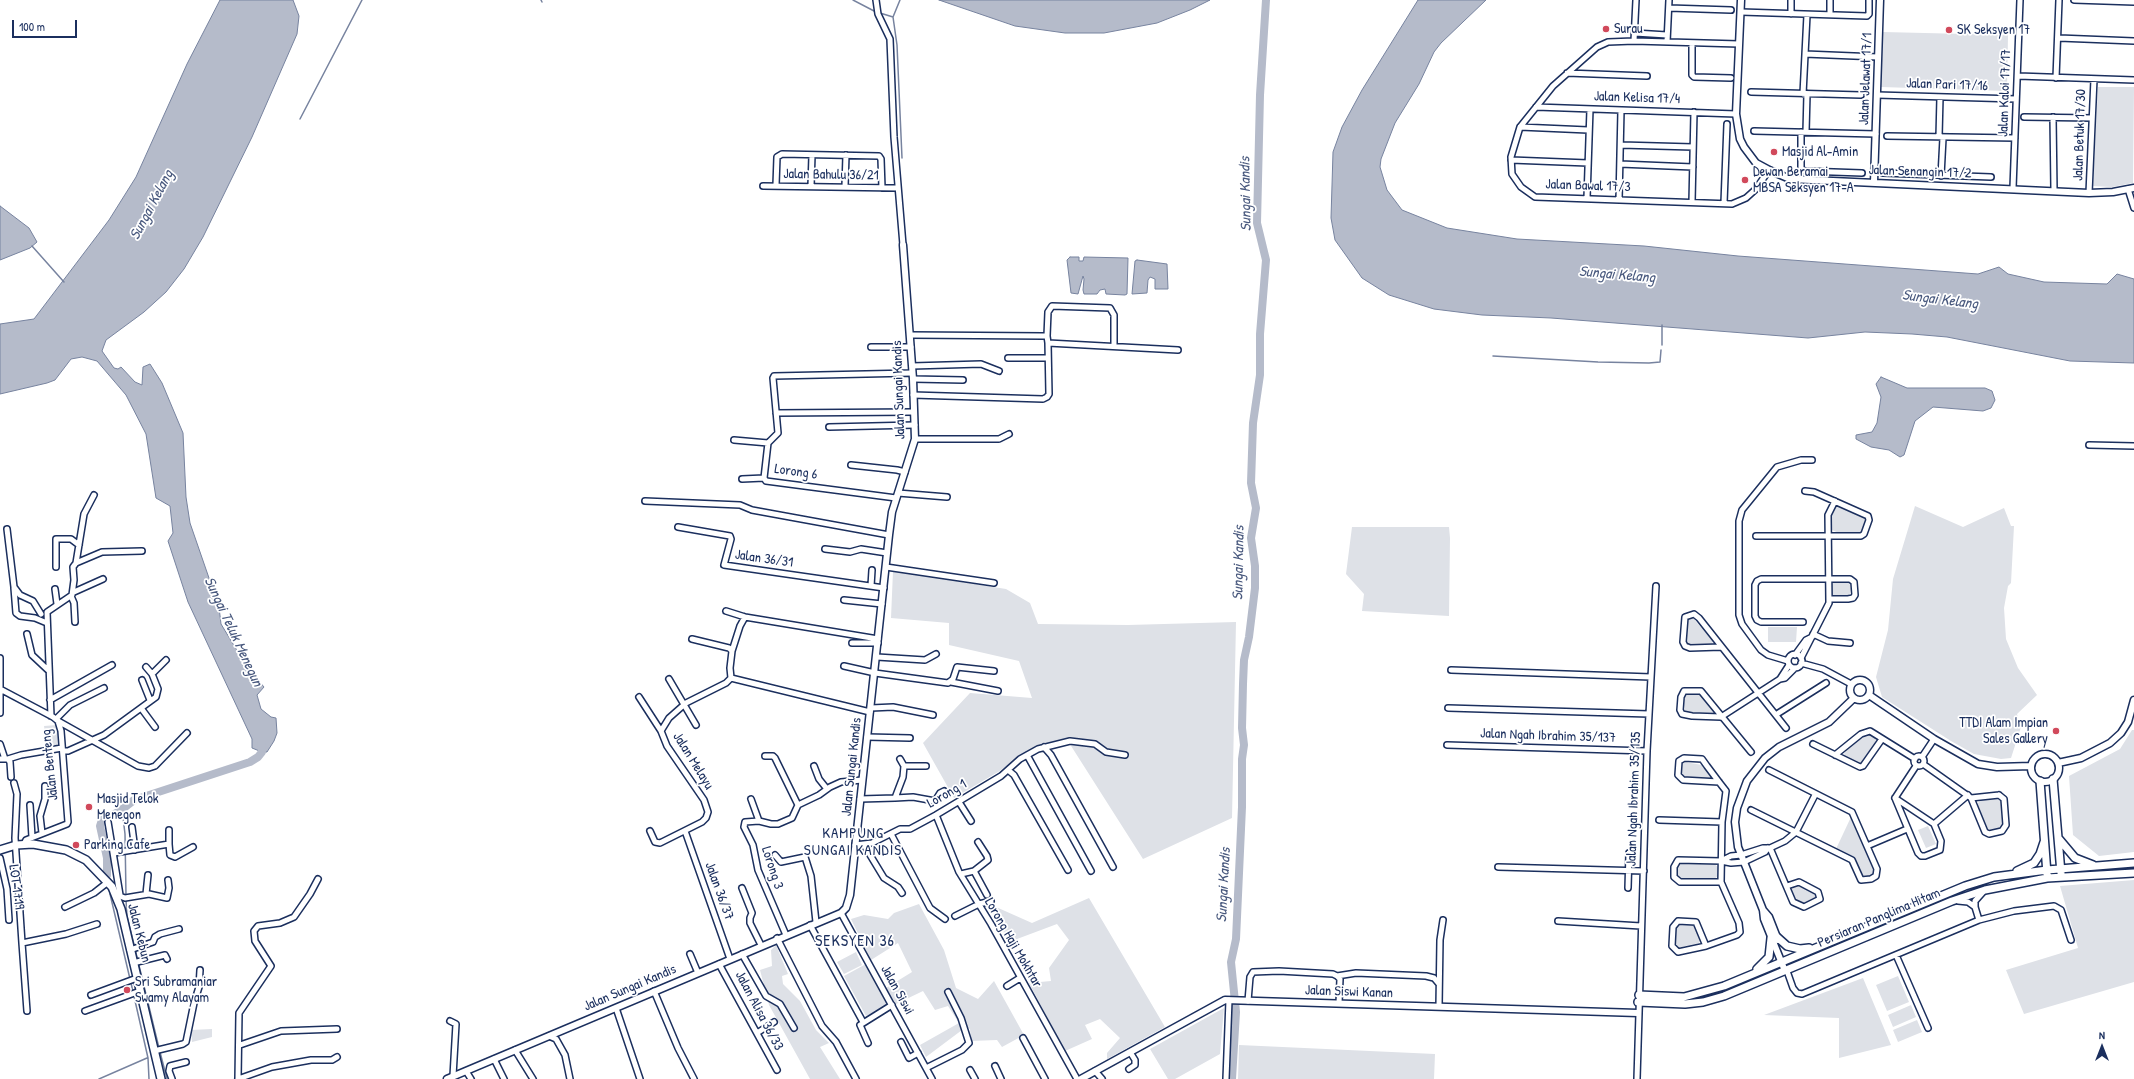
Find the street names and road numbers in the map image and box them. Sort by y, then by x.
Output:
street label: Jalan Jelawat 17/1 [1856,33,1876,125]
street label: Jalan Kaloi 17/17 [1995,49,2015,137]
street label: Jalan Pari 17/16 [1906,75,1988,95]
street label: Jalan Kelisa 17/4 [1594,88,1680,108]
street label: Jalan Betuk 17/30 [2070,89,2090,181]
street label: Jalan Senangin 17/2 [1868,162,1972,182]
street label: Jalan Bahulu 36/21 [783,166,879,184]
street label: Jalan Bawal 17/3 [1545,176,1631,196]
street label: Jalan Sungai Kandis [889,340,909,440]
street label: Lorong 6 [773,461,819,483]
street label: Jalan 36/31 [734,547,794,571]
street label: Jalan Sungai Kandis [838,717,866,817]
street label: Jalan Ngah Ibrahim 35/137 [1480,725,1616,747]
street label: Jalan Benteng [38,729,62,801]
street label: Jalan Melayu [669,729,717,793]
street label: Jalan Ngah Ibrahim 35/135 [1623,731,1645,867]
street label: Lorong 1 [924,776,970,812]
street label: Lorong 3 [757,845,787,891]
street label: Jalan 36/37 [701,860,737,922]
street label: LOT 1719 [5,864,27,910]
street label: Persiaran Panglima Hitam [1815,885,1943,951]
street label: Lorong Haji Mokhtar [981,895,1045,991]
street label: Jalan Kebun [124,902,154,964]
street label: Jalan Sungai Kandis [581,961,679,1015]
street label: Jalan Siswi [877,962,917,1018]
street label: Jalan Alisa 36/33 [731,968,787,1054]
street label: Jalan Siswi Kanan [1305,982,1393,1002]

